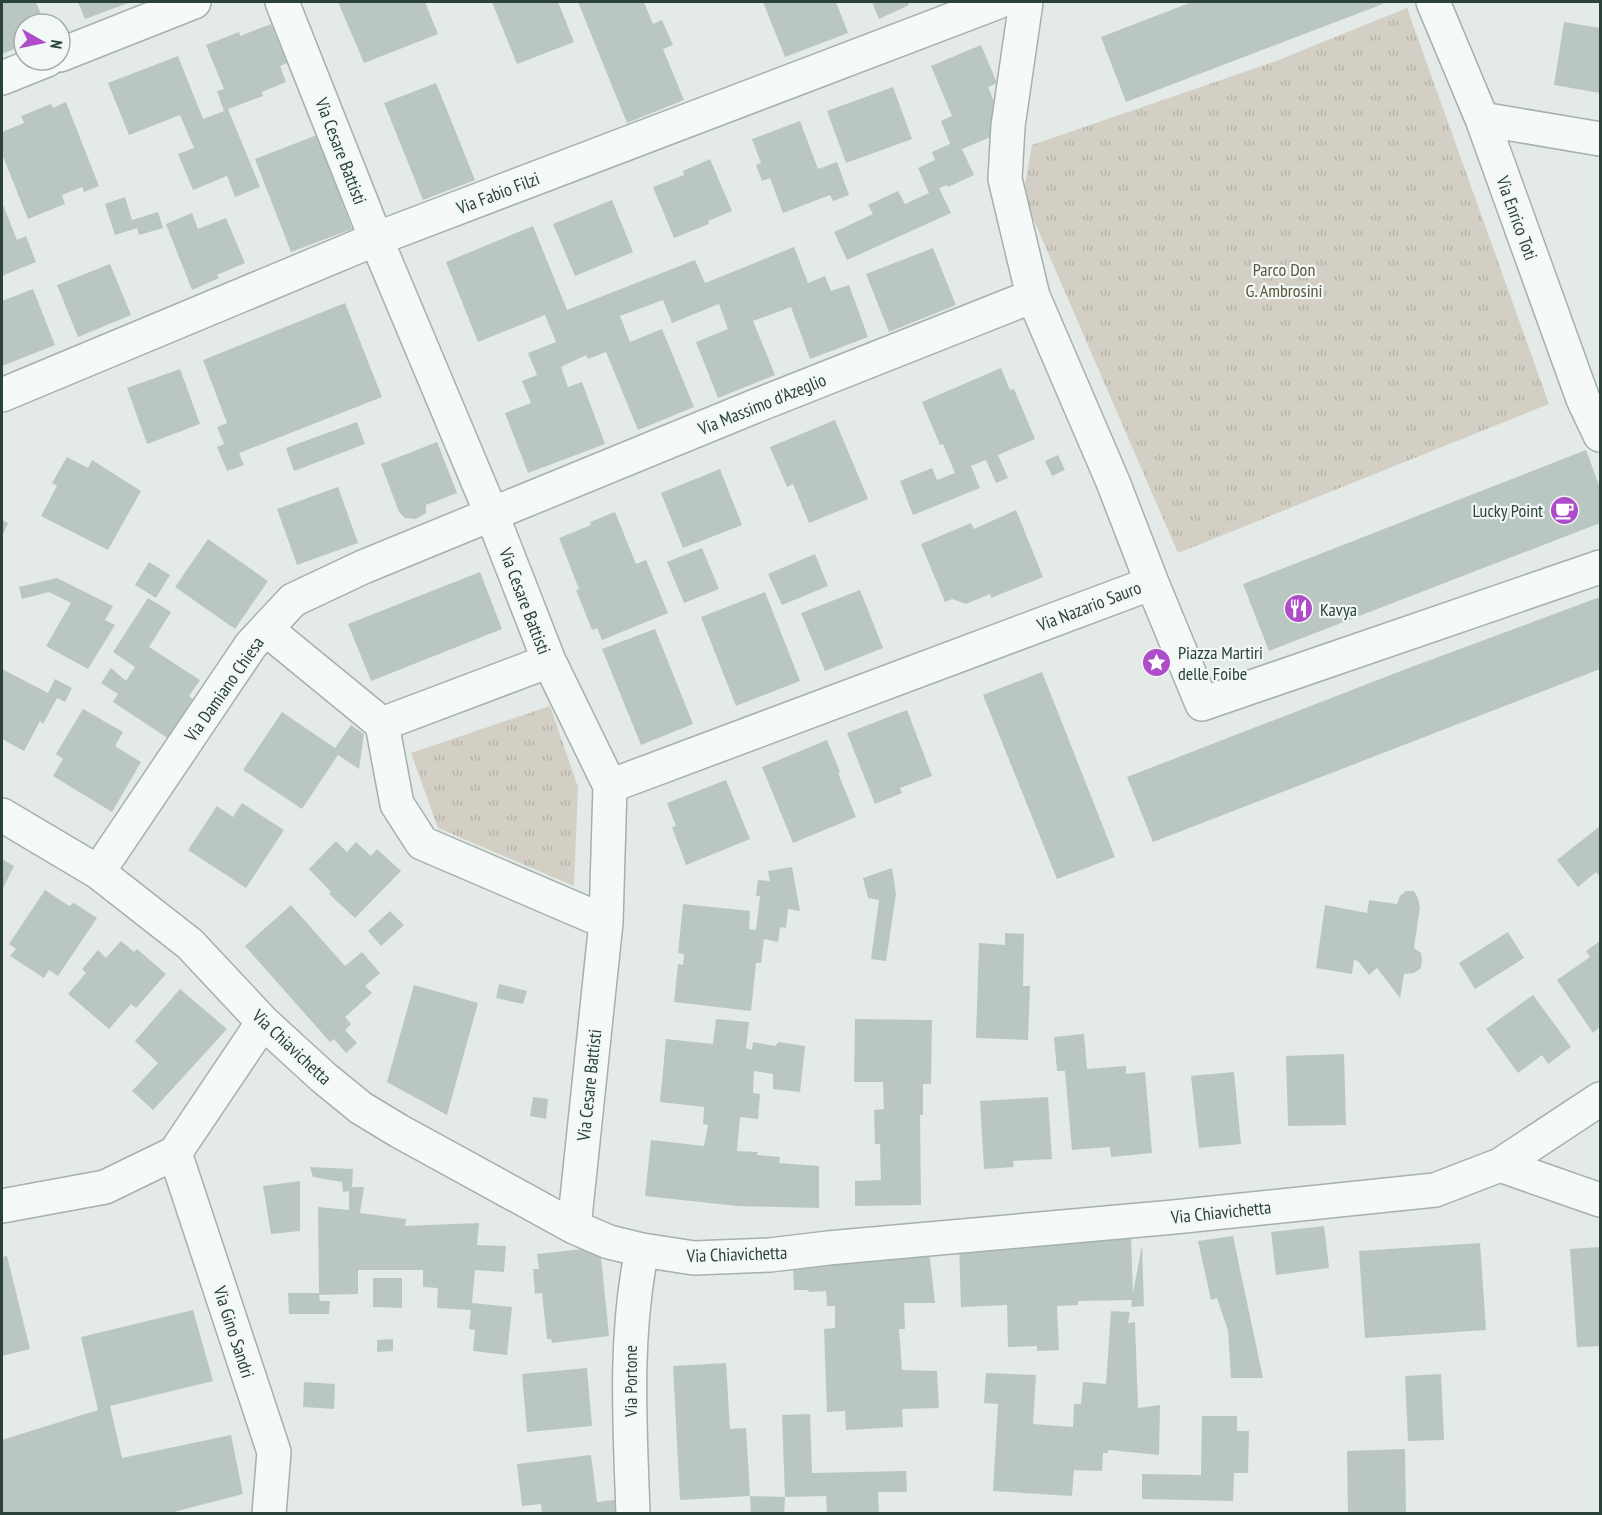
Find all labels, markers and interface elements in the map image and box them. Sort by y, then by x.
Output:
north arrow [12,12,72,72]
text: N [46,39,67,50]
street label: Via Cesare Battisti [310,94,372,208]
street label: Via Fabio Filzi [452,167,543,220]
street label: Via Enrico Toti [1491,172,1543,263]
park label: Parco Don G. Ambrosini [1246,258,1322,302]
street label: Via Massimo d'Azeglio [694,368,830,441]
cafe icon: Lucky Point [1548,494,1580,526]
place label: Lucky Point [1472,499,1543,522]
street label: Via Cesare Battisti [494,544,556,658]
street label: Via Nazario Sauro [1033,576,1145,637]
restaurant icon: Kavya [1283,593,1315,625]
place label: Kavya [1320,598,1357,621]
street label: Via Damiano Chiesa [179,632,269,747]
place label: Piazza Martiri delle Foibe [1178,641,1263,685]
place icon: Piazza Martiri delle Foibe [1141,646,1173,678]
street label: Via Chiavichetta [247,1004,337,1090]
street label: Via Cesare Battisti [572,1028,606,1143]
street label: Via Chiavichetta [1169,1195,1272,1229]
street label: Via Chiavichetta [685,1241,788,1267]
street label: Via Gino Sandri [208,1282,260,1381]
street label: Via Portone [619,1345,642,1418]

